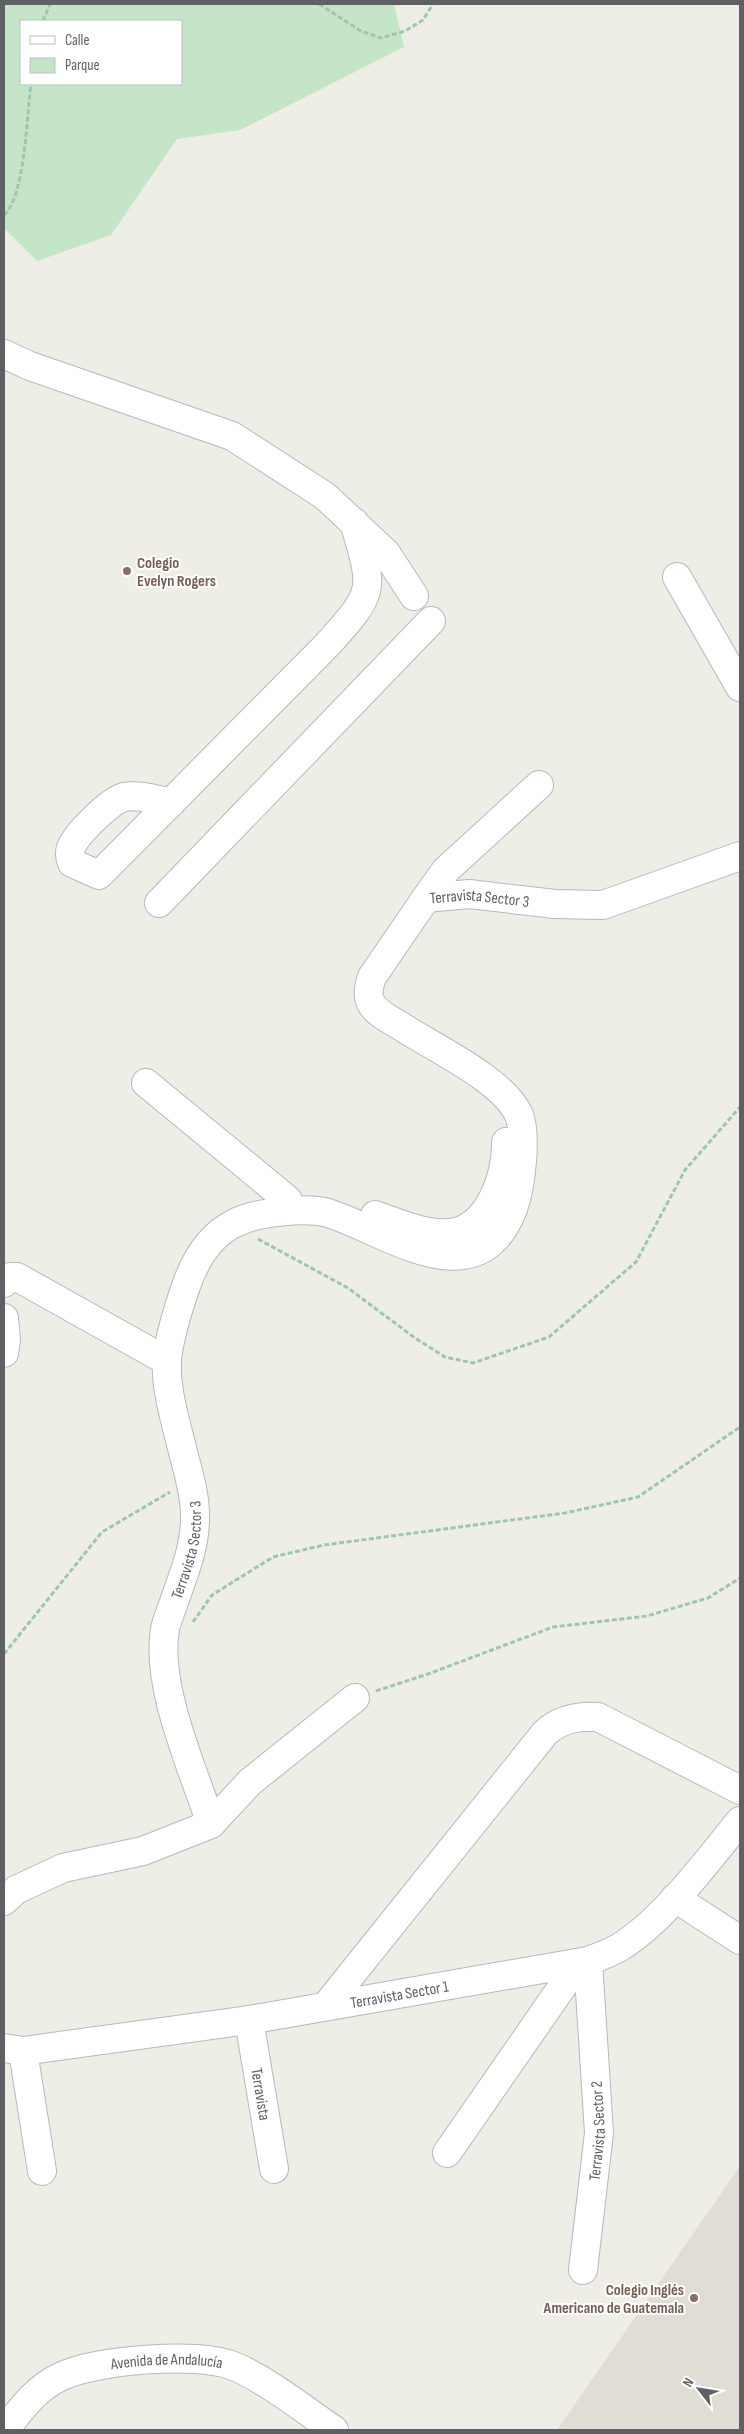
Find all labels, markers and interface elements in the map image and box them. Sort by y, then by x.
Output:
legend [20,20,182,85]
text: Calle [65,31,89,50]
text: Parque [65,56,100,75]
place label: Colegio Evelyn Rogers [137,554,216,591]
marker: Colegio Evelyn Rogers [121,565,133,577]
street label: Terravista Sector 3 [429,886,530,912]
street label: Terravista Sector 3 [168,1500,206,1602]
street label: Terravista Sector 1 [349,1977,450,2013]
street label: Terravista [246,2067,274,2122]
street label: Terravista Sector 2 [585,2080,610,2182]
place label: Colegio Inglés Americano de Guatemala [543,2281,684,2318]
marker: Colegio Inglés Americano de Guatemala [688,2292,700,2304]
street label: Avenida de Andalucía [108,2350,224,2375]
north arrow [674,2364,724,2414]
text: N [679,2375,697,2390]

